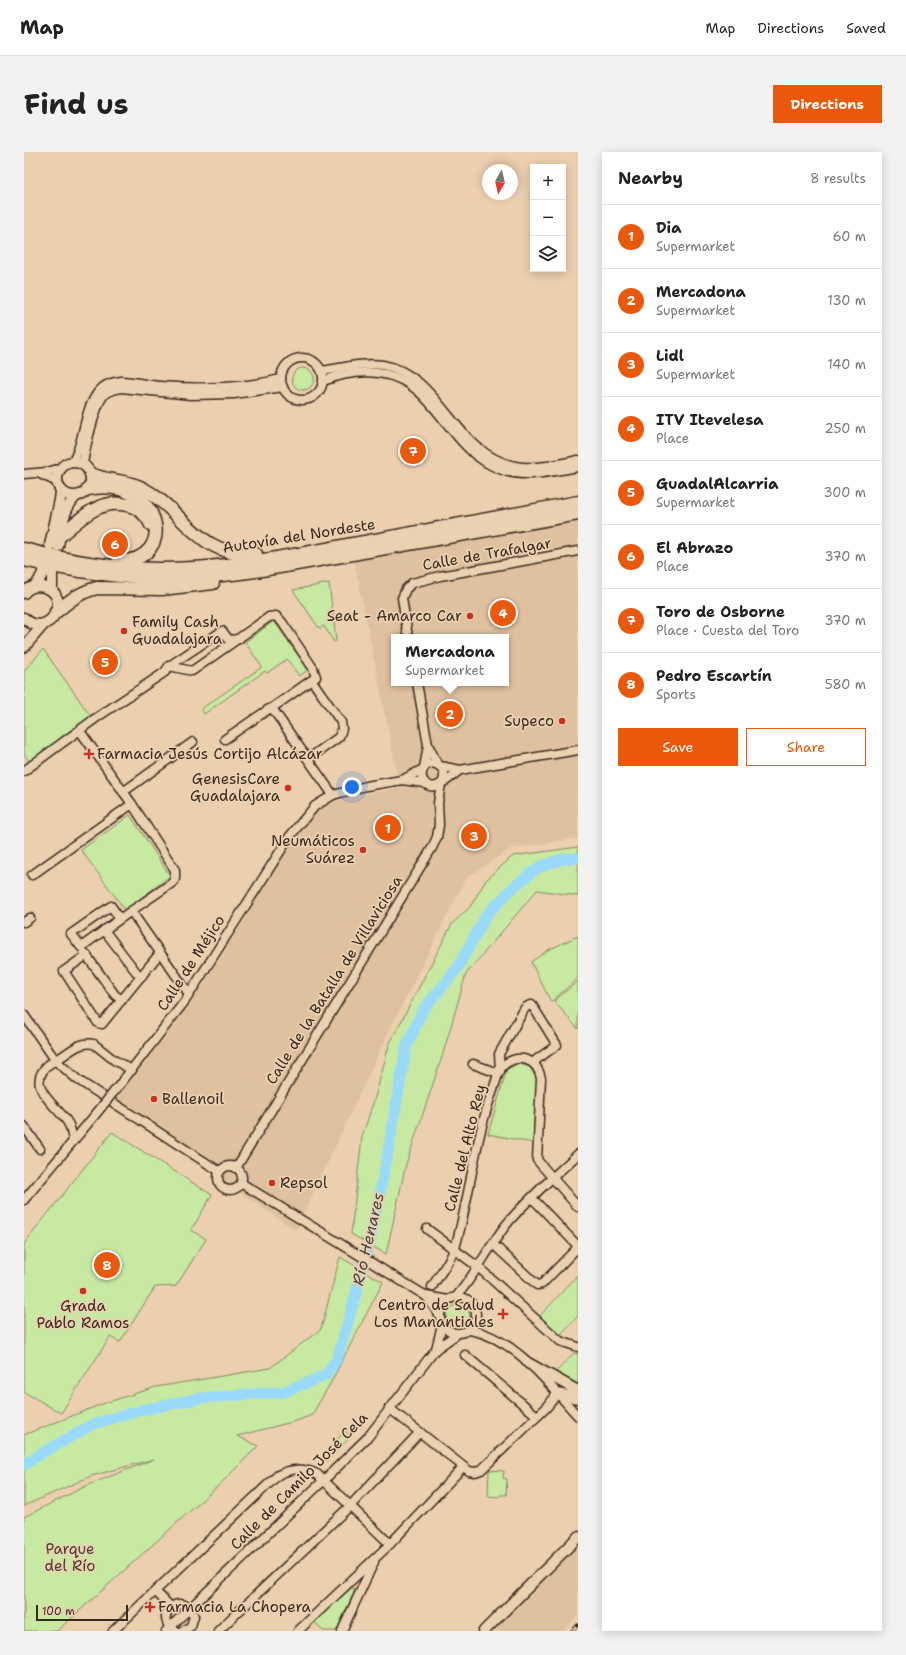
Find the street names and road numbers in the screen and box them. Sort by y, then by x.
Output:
street label: Autovía del Nordeste [221,514,377,558]
street label: Calle de Trafalgar [421,533,553,575]
street label: Calle de la Batalla de Villaviciosa [261,871,407,1088]
street label: Calle de Méjico [153,911,229,1015]
street label: Calle del Alto Rey [440,1082,490,1214]
street label: Calle de Camilo José Cela [226,1407,373,1554]

